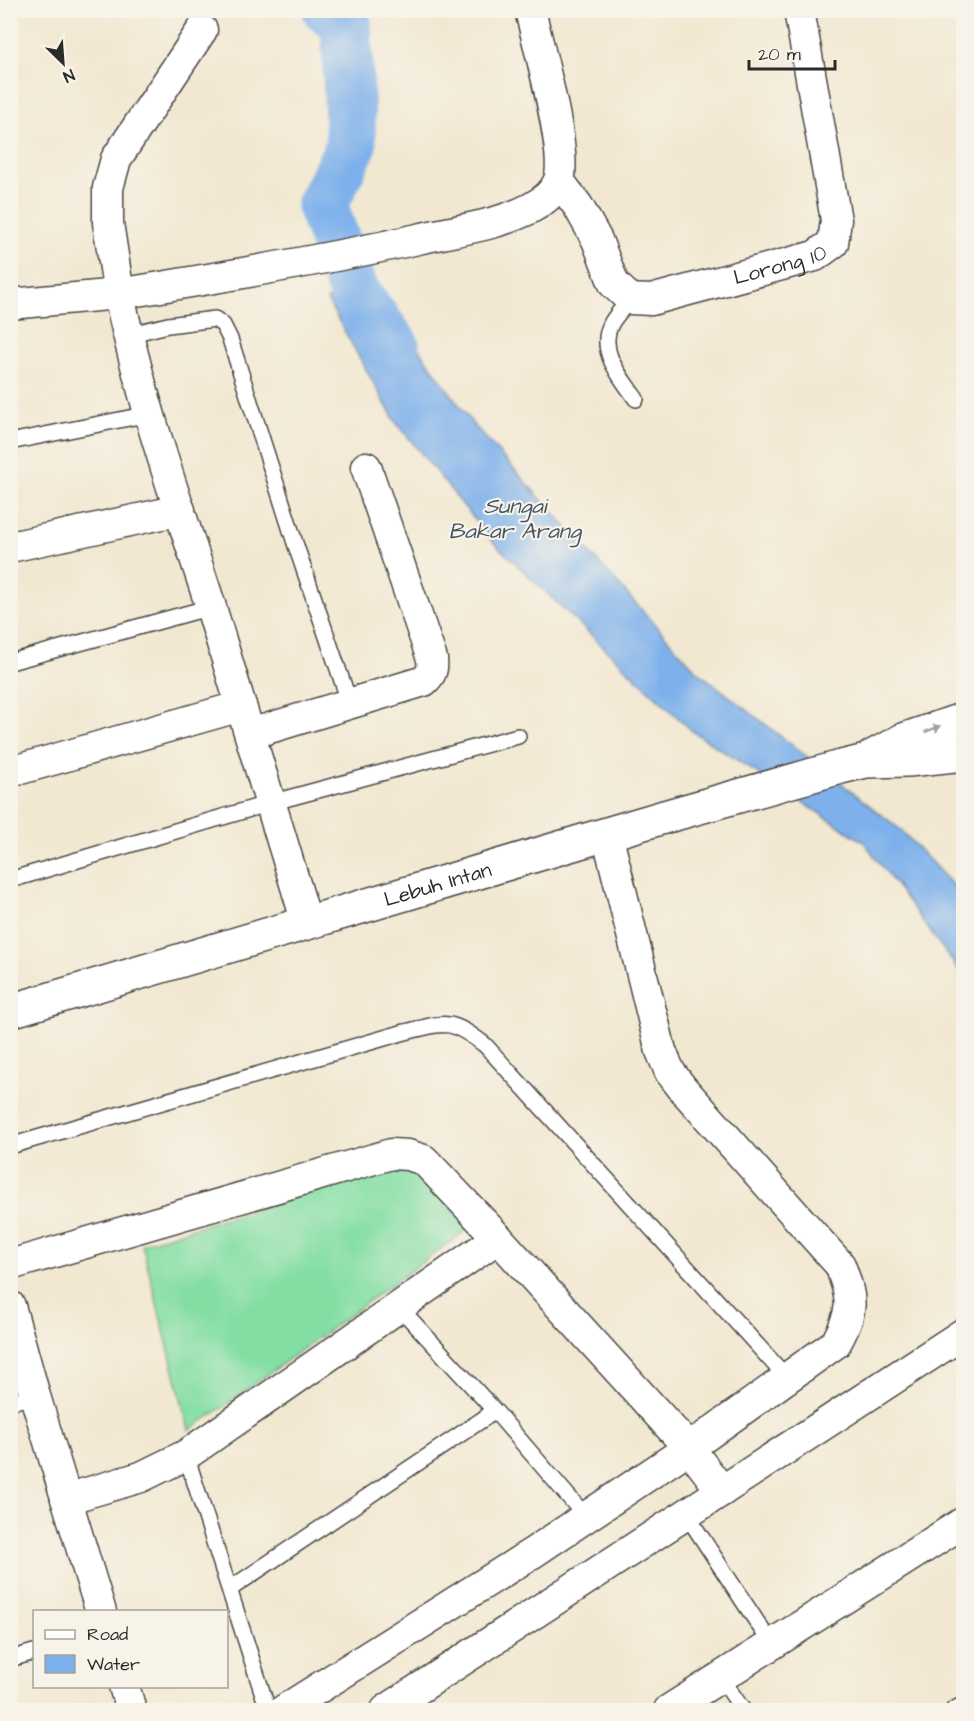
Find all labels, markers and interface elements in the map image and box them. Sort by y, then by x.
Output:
north arrow [33,33,93,93]
scale bar [749,33,834,71]
text: 20 m [758,42,801,67]
text: N [60,64,78,88]
street label: Lorong 10 [730,238,833,292]
water label: Sungai Bakar Arang [449,491,583,548]
one-way arrow [924,724,942,734]
street label: Lebuh Intan [381,855,495,914]
legend [33,1610,228,1688]
text: Road [87,1622,128,1647]
text: Water [87,1652,140,1677]

